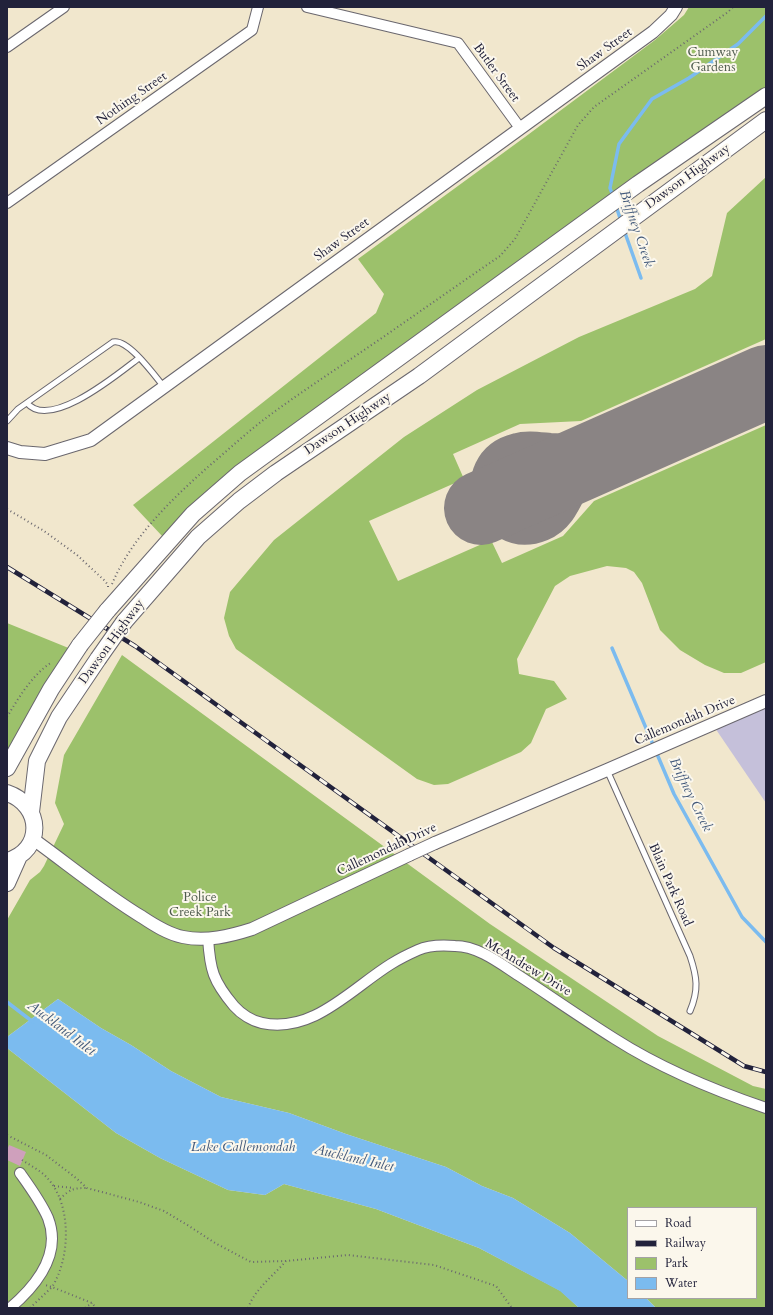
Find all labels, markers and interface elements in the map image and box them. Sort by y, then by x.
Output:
street label: Shaw Street [574,25,636,75]
street label: Butler Street [469,41,523,105]
park label: Cumway Gardens [688,45,738,76]
street label: Nothing Street [94,69,170,129]
street label: Dawson Highway [643,141,733,213]
water label: Briffney Creek [615,188,657,270]
street label: Shaw Street [311,215,373,265]
street label: Dawson Highway [302,389,394,459]
street label: Dawson Highway [76,597,148,687]
street label: Callemondah Drive [632,693,738,749]
water label: Briffney Creek [665,755,715,835]
street label: Callemondah Drive [335,820,439,880]
street label: Blain Park Road [645,841,695,929]
park label: Police Creek Park [169,890,231,921]
street label: McAndrew Drive [482,936,574,1000]
water label: Auckland Inlet [24,998,98,1060]
water label: Lake Callemondah [191,1140,295,1156]
water label: Auckland Inlet [313,1142,395,1176]
legend [627,1207,757,1299]
text: Road [665,1215,691,1231]
text: Railway [665,1235,706,1251]
text: Park [665,1255,688,1271]
text: Water [665,1275,697,1291]

